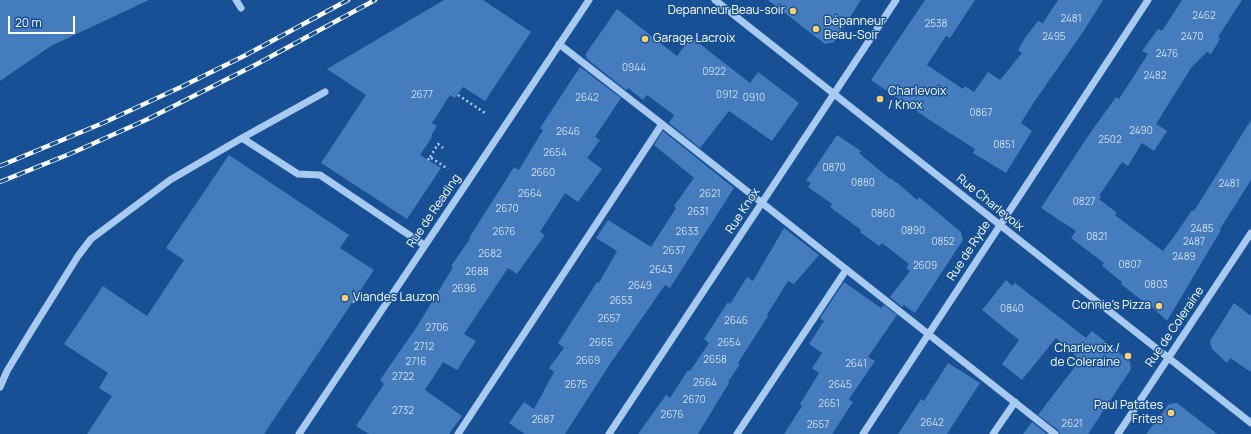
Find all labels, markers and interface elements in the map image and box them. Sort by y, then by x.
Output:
place label: Depanneur Beau-soir [668,4,785,18]
marker: Depanneur Beau-soir [788,6,798,16]
scale bar [10,8,77,34]
house number: 2462 [1192,10,1216,22]
house number: 2481 [1060,13,1082,25]
text: 20 m [15,14,42,31]
place label: Dépanneur Beau-Soir [824,15,885,43]
house number: 2538 [925,18,947,30]
marker: Dépanneur Beau-Soir [811,24,821,34]
house number: 2495 [1042,31,1066,43]
house number: 2470 [1181,31,1203,43]
place label: Garage Lacroix [653,32,735,46]
marker: Garage Lacroix [640,34,650,44]
house number: 2476 [1156,48,1178,60]
house number: 0944 [622,62,646,74]
house number: 0922 [702,66,726,78]
house number: 2482 [1144,70,1166,82]
place label: Charlevoix / Knox [888,85,946,113]
house number: 2677 [411,89,433,101]
house number: 0912 [716,89,738,101]
house number: 2642 [575,92,599,104]
house number: 0910 [743,92,765,104]
marker: Charlevoix / Knox [875,94,885,104]
house number: 0867 [969,107,993,119]
house number: 2490 [1129,125,1153,137]
house number: 2646 [556,126,580,138]
house number: 2502 [1098,134,1122,146]
house number: 0851 [993,139,1015,151]
house number: 2654 [543,147,567,159]
house number: 0870 [822,162,846,174]
house number: 2660 [531,167,555,179]
street label: Rue de Reading [404,171,464,251]
street label: Rue Charlevoix [953,171,1027,235]
house number: 0880 [851,177,875,189]
house number: 2481 [1218,178,1240,190]
street label: Rue Knox [723,185,763,237]
house number: 2664 [518,188,542,200]
house number: 2621 [699,188,721,200]
house number: 0827 [1073,196,1095,208]
house number: 2670 [495,203,519,215]
house number: 2631 [687,206,709,218]
house number: 0860 [871,208,895,220]
street label: Rue de Ryde [944,218,994,284]
house number: 2485 [1191,223,1213,235]
house number: 0890 [901,225,925,237]
house number: 2676 [492,226,516,238]
house number: 2633 [676,226,698,238]
house number: 0821 [1086,231,1108,243]
house number: 0852 [931,236,955,248]
house number: 2487 [1183,236,1205,248]
house number: 2637 [663,245,685,257]
house number: 2682 [478,248,502,260]
house number: 2489 [1172,251,1196,263]
house number: 0807 [1118,259,1142,271]
house number: 2609 [913,260,937,272]
house number: 2643 [649,264,673,276]
house number: 2688 [465,266,489,278]
house number: 0803 [1144,279,1168,291]
house number: 2649 [628,280,652,292]
house number: 2696 [452,283,476,295]
street label: Rue de Coleraine [1143,284,1207,370]
place label: Viandes Lauzon [353,291,439,305]
marker: Viandes Lauzon [340,293,350,303]
house number: 2653 [609,295,633,307]
place label: Connie's Pizza [1072,299,1151,313]
marker: Connie's Pizza [1154,301,1164,311]
house number: 0840 [1000,303,1024,315]
house number: 2657 [598,313,620,325]
house number: 2646 [724,315,748,327]
house number: 2706 [425,322,449,334]
house number: 2665 [589,337,613,349]
house number: 2654 [717,337,741,349]
house number: 2712 [414,341,434,353]
place label: Charlevoix / de Coleraine [1050,342,1120,370]
marker: Charlevoix / de Coleraine [1123,351,1133,361]
house number: 2658 [703,354,727,366]
house number: 2669 [576,355,600,367]
house number: 2716 [406,356,426,368]
house number: 2641 [845,358,867,370]
house number: 2722 [392,371,414,383]
house number: 2664 [693,377,717,389]
house number: 2675 [565,379,587,391]
house number: 2645 [828,379,852,391]
house number: 2670 [682,394,706,406]
house number: 2651 [818,398,840,410]
place label: Paul Patates Frites [1094,399,1163,427]
house number: 2732 [392,405,414,417]
marker: Paul Patates Frites [1166,408,1176,418]
house number: 2676 [660,409,684,421]
house number: 2687 [532,414,554,426]
house number: 2642 [920,417,944,429]
house number: 2621 [1061,418,1083,430]
house number: 2657 [807,419,829,431]

